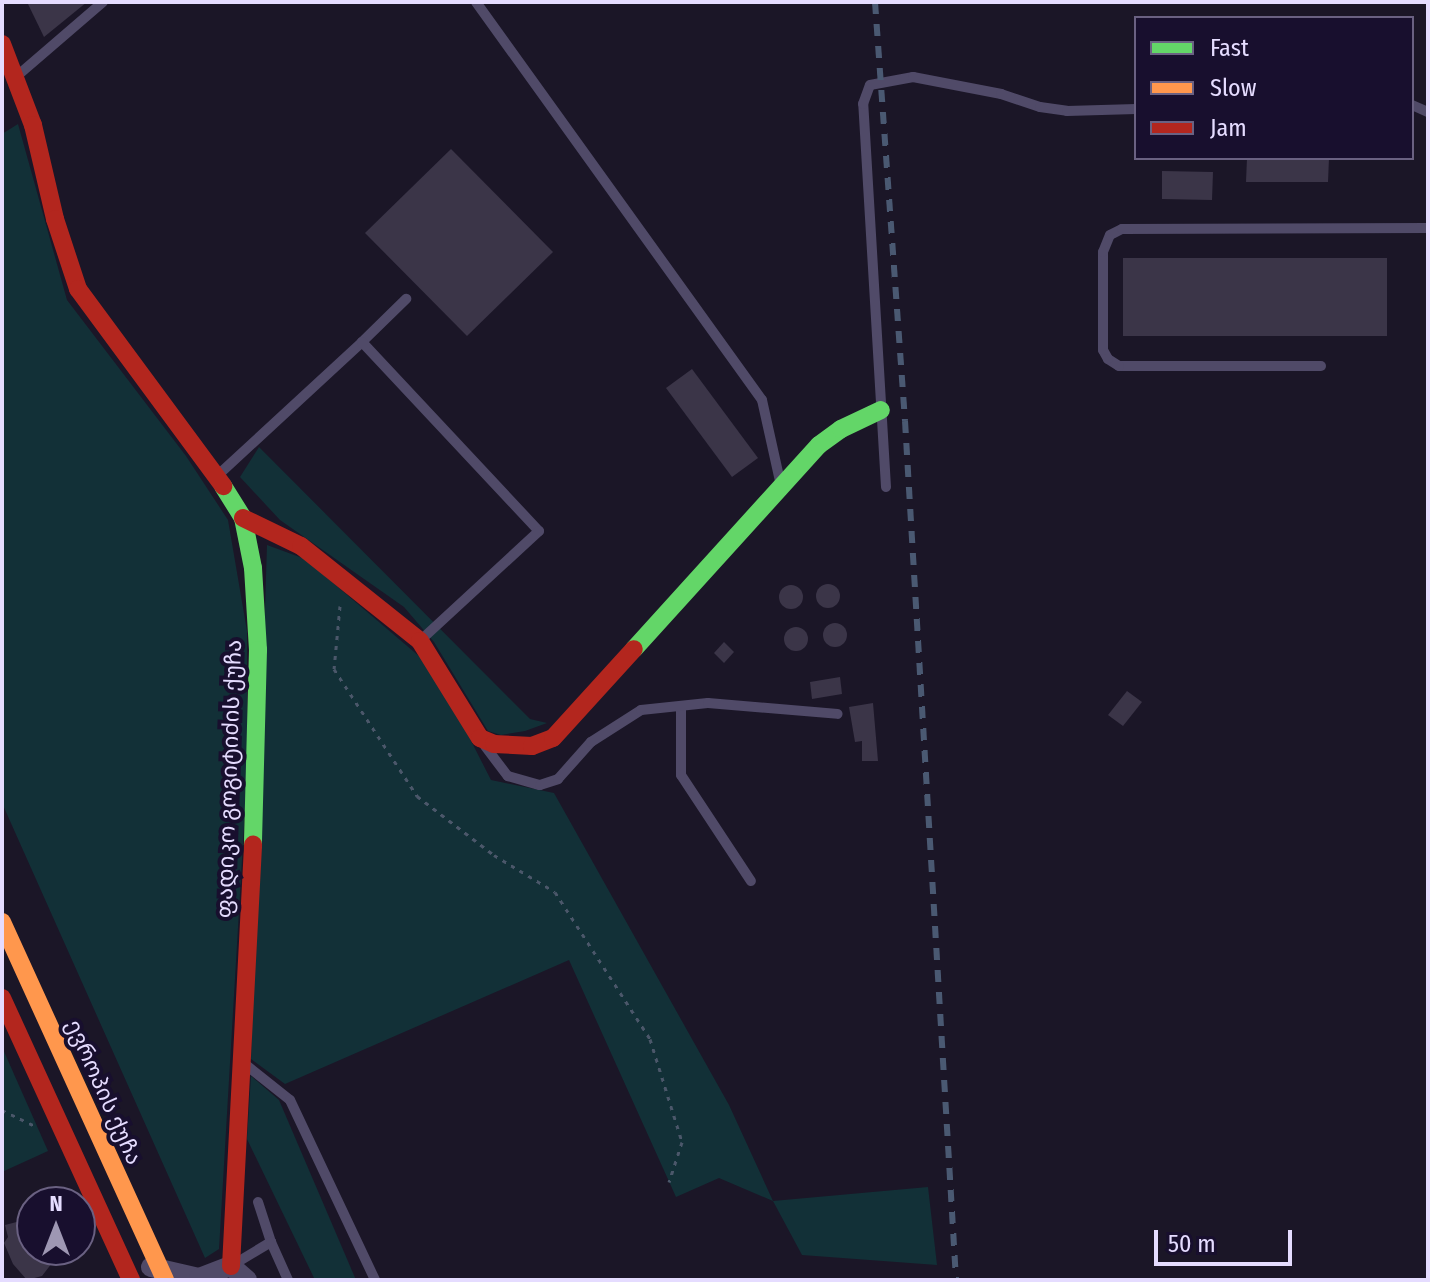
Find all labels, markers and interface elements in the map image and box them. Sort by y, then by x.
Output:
legend [1134,16,1414,160]
text: Fast [1210,34,1249,62]
text: Slow [1210,74,1256,102]
text: Jam [1210,114,1247,142]
street label: ფადიკო გოგიტიძის ქუჩა [211,639,247,919]
street label: ევროპის ქუჩა [60,1015,148,1169]
north arrow [16,1186,96,1266]
text: N [49,1190,63,1217]
scale bar [1158,1214,1296,1264]
text: 50 m [1168,1230,1216,1258]

